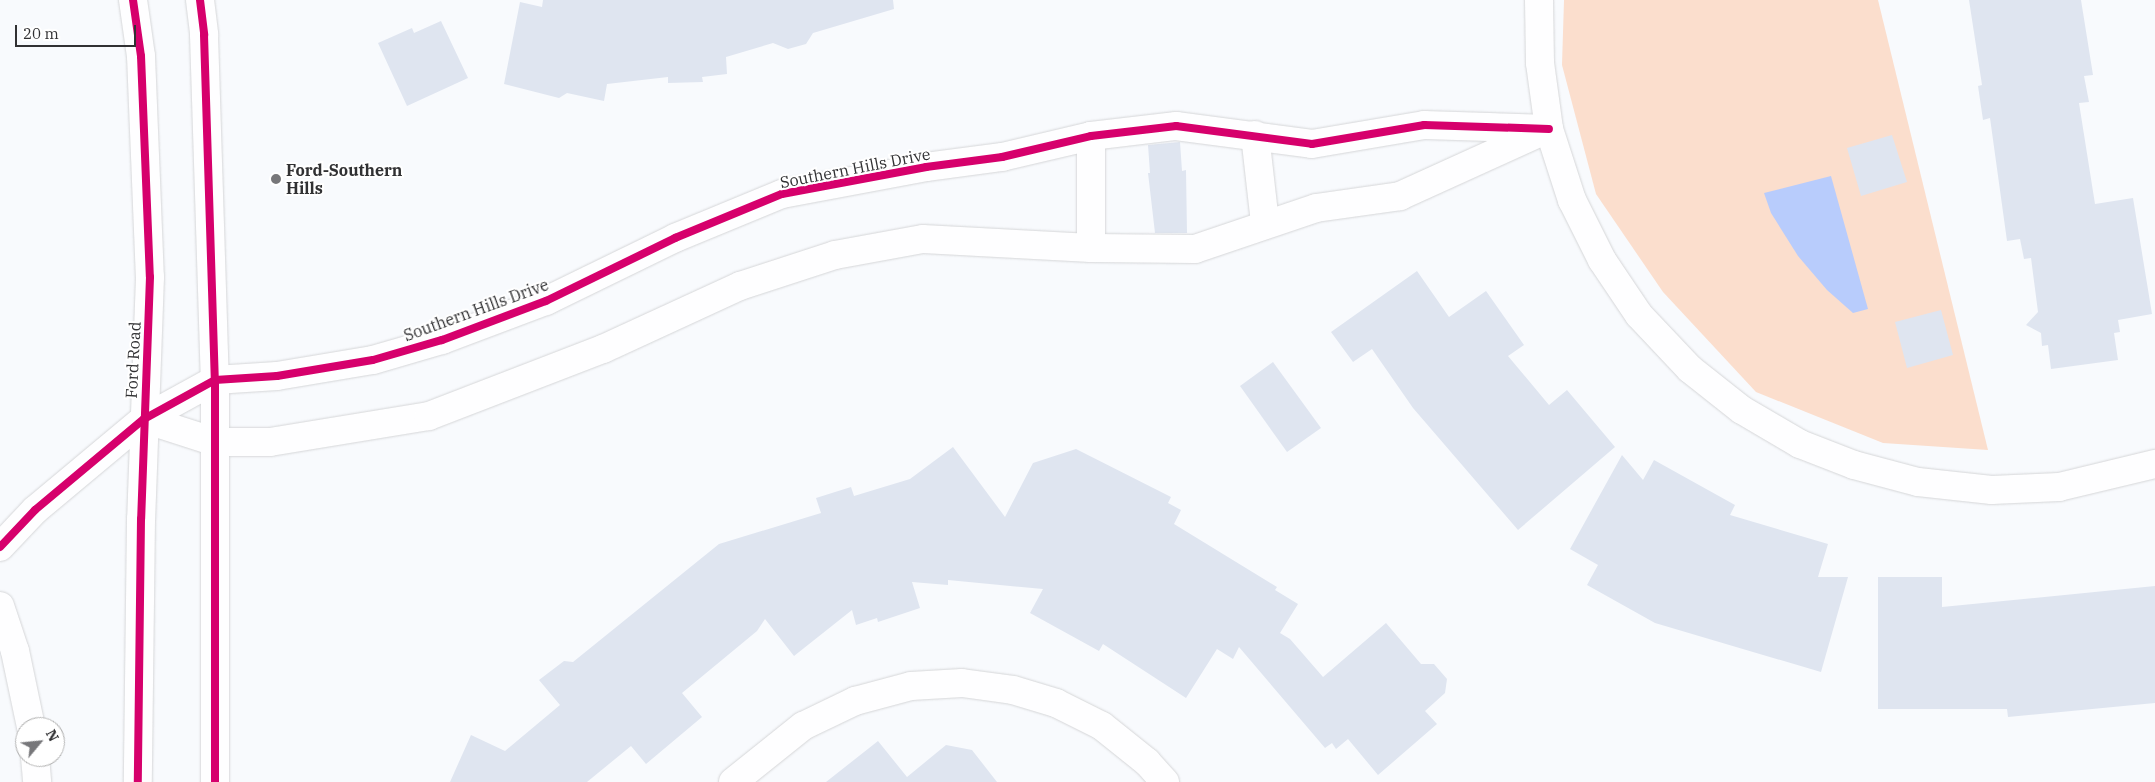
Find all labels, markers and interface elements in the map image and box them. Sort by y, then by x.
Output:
scale bar [18,15,139,47]
text: 20 m [23,24,59,43]
street label: Southern Hills Drive [778,144,932,192]
place label: Ford-Southern Hills [286,160,402,198]
marker: Ford-Southern Hills [270,173,282,185]
street label: Southern Hills Drive [401,275,551,345]
street label: Ford Road [121,321,145,399]
north arrow [15,717,65,767]
text: N [42,726,63,745]

